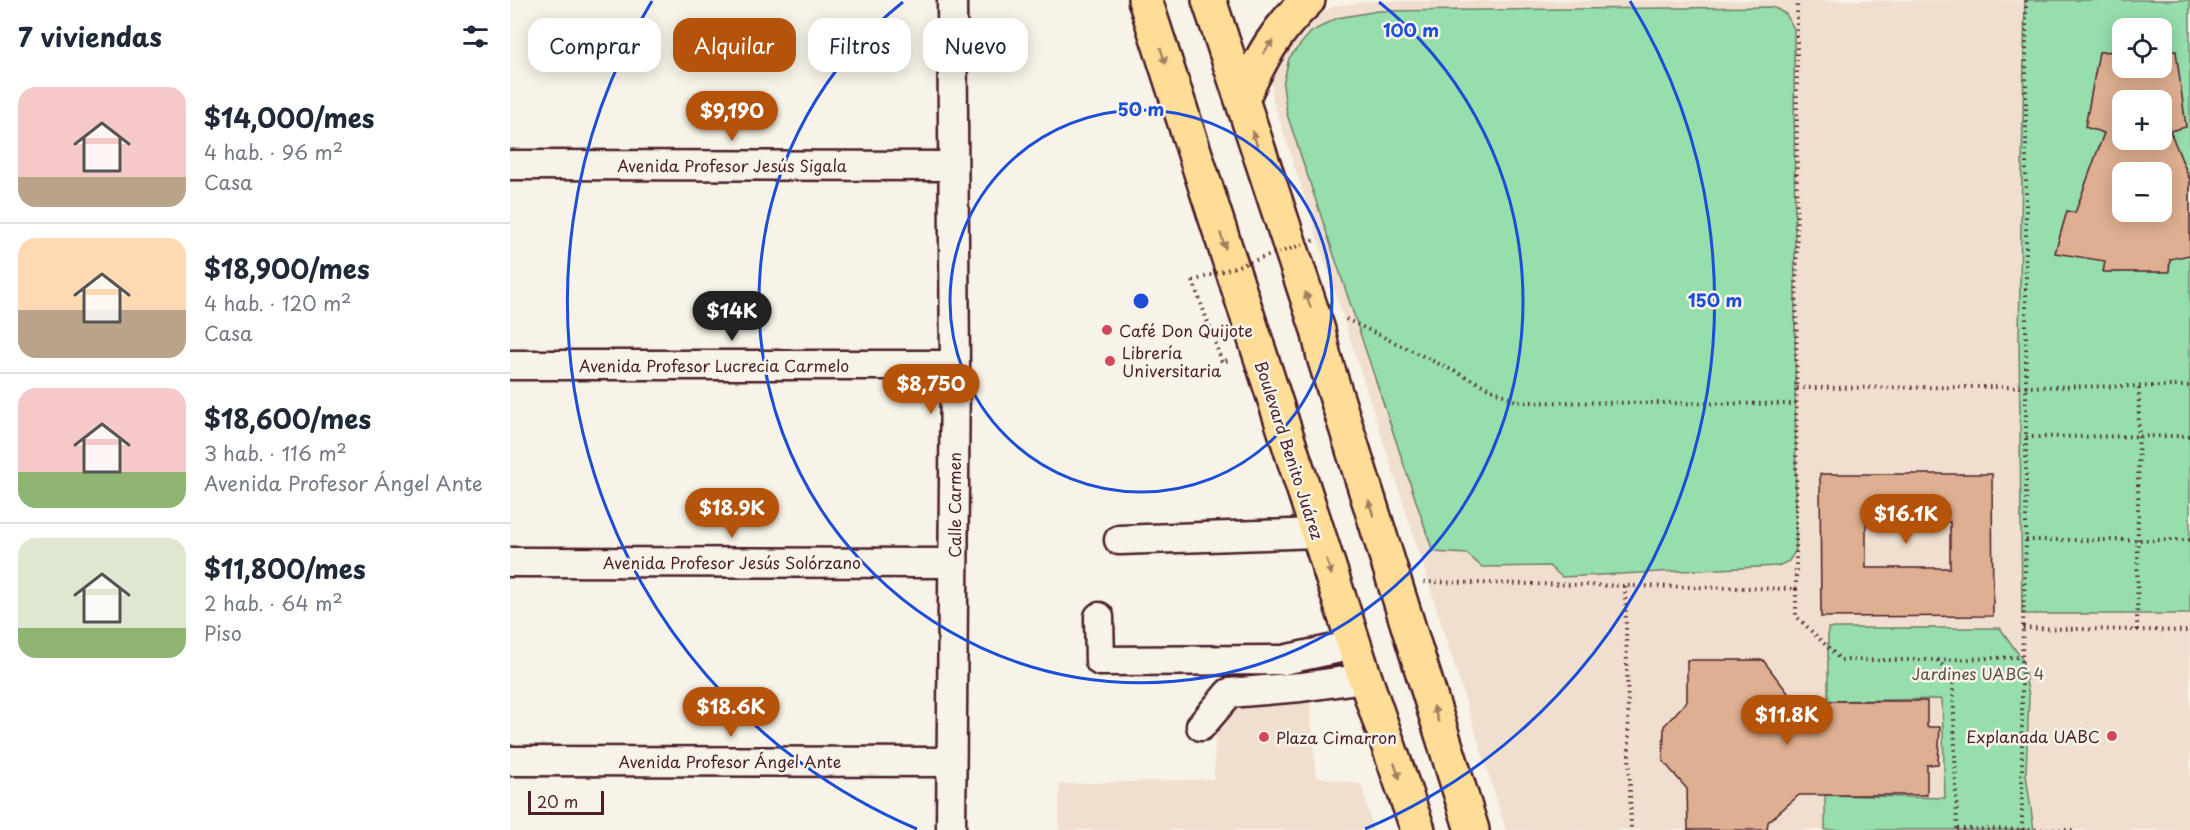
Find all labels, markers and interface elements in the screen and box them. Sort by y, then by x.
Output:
text: 100 m [1383,16,1439,43]
text: 7 viviendas [18,17,162,56]
chip: Comprar [528,18,661,72]
chip: Alquilar [673,18,796,72]
chip: Filtros [808,18,911,72]
chip: Nuevo [923,18,1028,72]
map controls [2112,18,2172,222]
button: locate [2112,18,2172,78]
icon: filters [459,20,492,53]
one-way arrow [1262,40,1274,56]
one-way arrow [1159,47,1169,65]
button: + [2112,90,2172,150]
pin: $9,190 [683,91,781,142]
text: $9,190 [700,95,764,125]
text: 50 m [1118,95,1164,122]
text: $14,000/mes [204,98,375,137]
icon: home [66,111,138,183]
one-way arrow [1249,130,1259,148]
text: 4 hab. · 96 m² [204,137,343,167]
street label: Avenida Profesor Jesús Sigala [617,153,847,177]
button: − [2112,162,2172,222]
text: Casa [204,167,253,197]
one-way arrow [1218,232,1228,250]
text: $18,900/mes [204,249,370,288]
icon: home [66,262,138,334]
text: 150 m [1688,286,1742,313]
text: 4 hab. · 120 m² [204,288,351,318]
pin: $14K [696,291,768,342]
centre of rings [1131,291,1151,311]
one-way arrow [1303,291,1312,309]
text: $14K [707,295,757,325]
text: Casa [204,318,253,348]
place label: Café Don Quijote [1119,318,1253,342]
marker: Café Don Quijote [1100,323,1114,337]
place label: Librería Universitaria [1122,340,1221,382]
street label: Avenida Profesor Lucrecia Carmelo [579,353,849,377]
marker: Librería Universitaria [1103,354,1117,368]
street label: Boulevard Benito Juárez [1250,358,1330,543]
pin: $8,750 [882,364,980,415]
text: $8,750 [896,368,966,398]
text: $18,600/mes [204,399,371,438]
icon: home [66,412,138,484]
text: 3 hab. · 116 m² [204,438,347,468]
street label: Calle Carmen [942,452,966,558]
text: Avenida Profesor Ángel Ante [204,468,483,498]
pin: $18.9K [683,488,781,539]
text: $18.9K [699,492,765,522]
pin: $16.1K [1857,494,1955,545]
text: $16.1K [1874,498,1938,528]
one-way arrow [1366,499,1375,517]
text: $11,800/mes [204,549,366,588]
street label: Avenida Profesor Jesús Solórzano [603,550,861,574]
one-way arrow [1324,558,1334,576]
icon: home [66,562,138,634]
text: 2 hab. · 64 m² [204,588,343,618]
text: Piso [204,618,242,648]
park label: Jardines UABC 4 [1912,661,2044,685]
pin: $18.6K [682,687,780,738]
text: $18.6K [697,691,765,721]
pin: $11.8K [1738,695,1836,746]
text: $11.8K [1755,699,1819,729]
one-way arrow [1430,705,1440,723]
place label: Explanada UABC [1966,724,2100,748]
place label: Plaza Cimarron [1276,725,1397,749]
marker: Explanada UABC [2105,729,2119,743]
marker: Plaza Cimarron [1257,730,1271,744]
street label: Avenida Profesor Ángel Ante [618,749,842,773]
one-way arrow [1393,762,1403,780]
scale bar [528,788,604,816]
text: 20 m [537,789,578,813]

